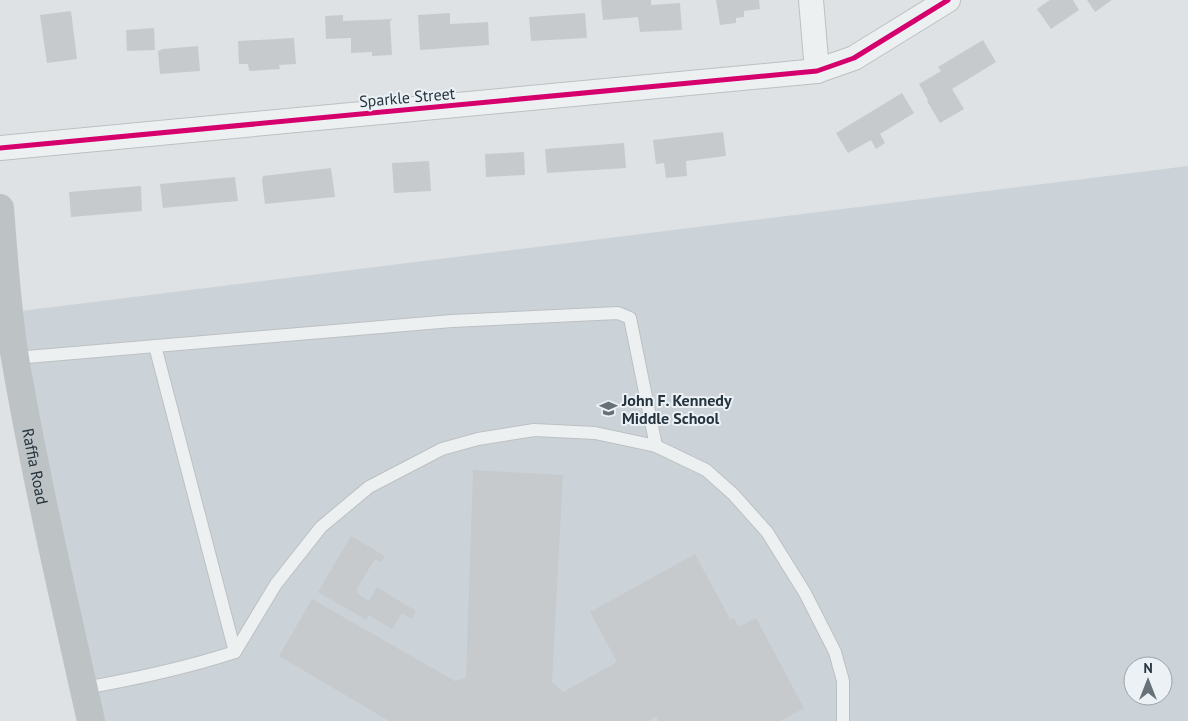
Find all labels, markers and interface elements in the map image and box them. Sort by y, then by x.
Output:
street label: Sparkle Street [358,83,456,111]
place label: John F. Kennedy Middle School [621,390,732,428]
school or university icon: John F. Kennedy Middle School [598,399,618,419]
street label: Raffia Road [18,427,53,506]
north arrow [1123,656,1173,706]
text: N [1143,659,1153,677]

